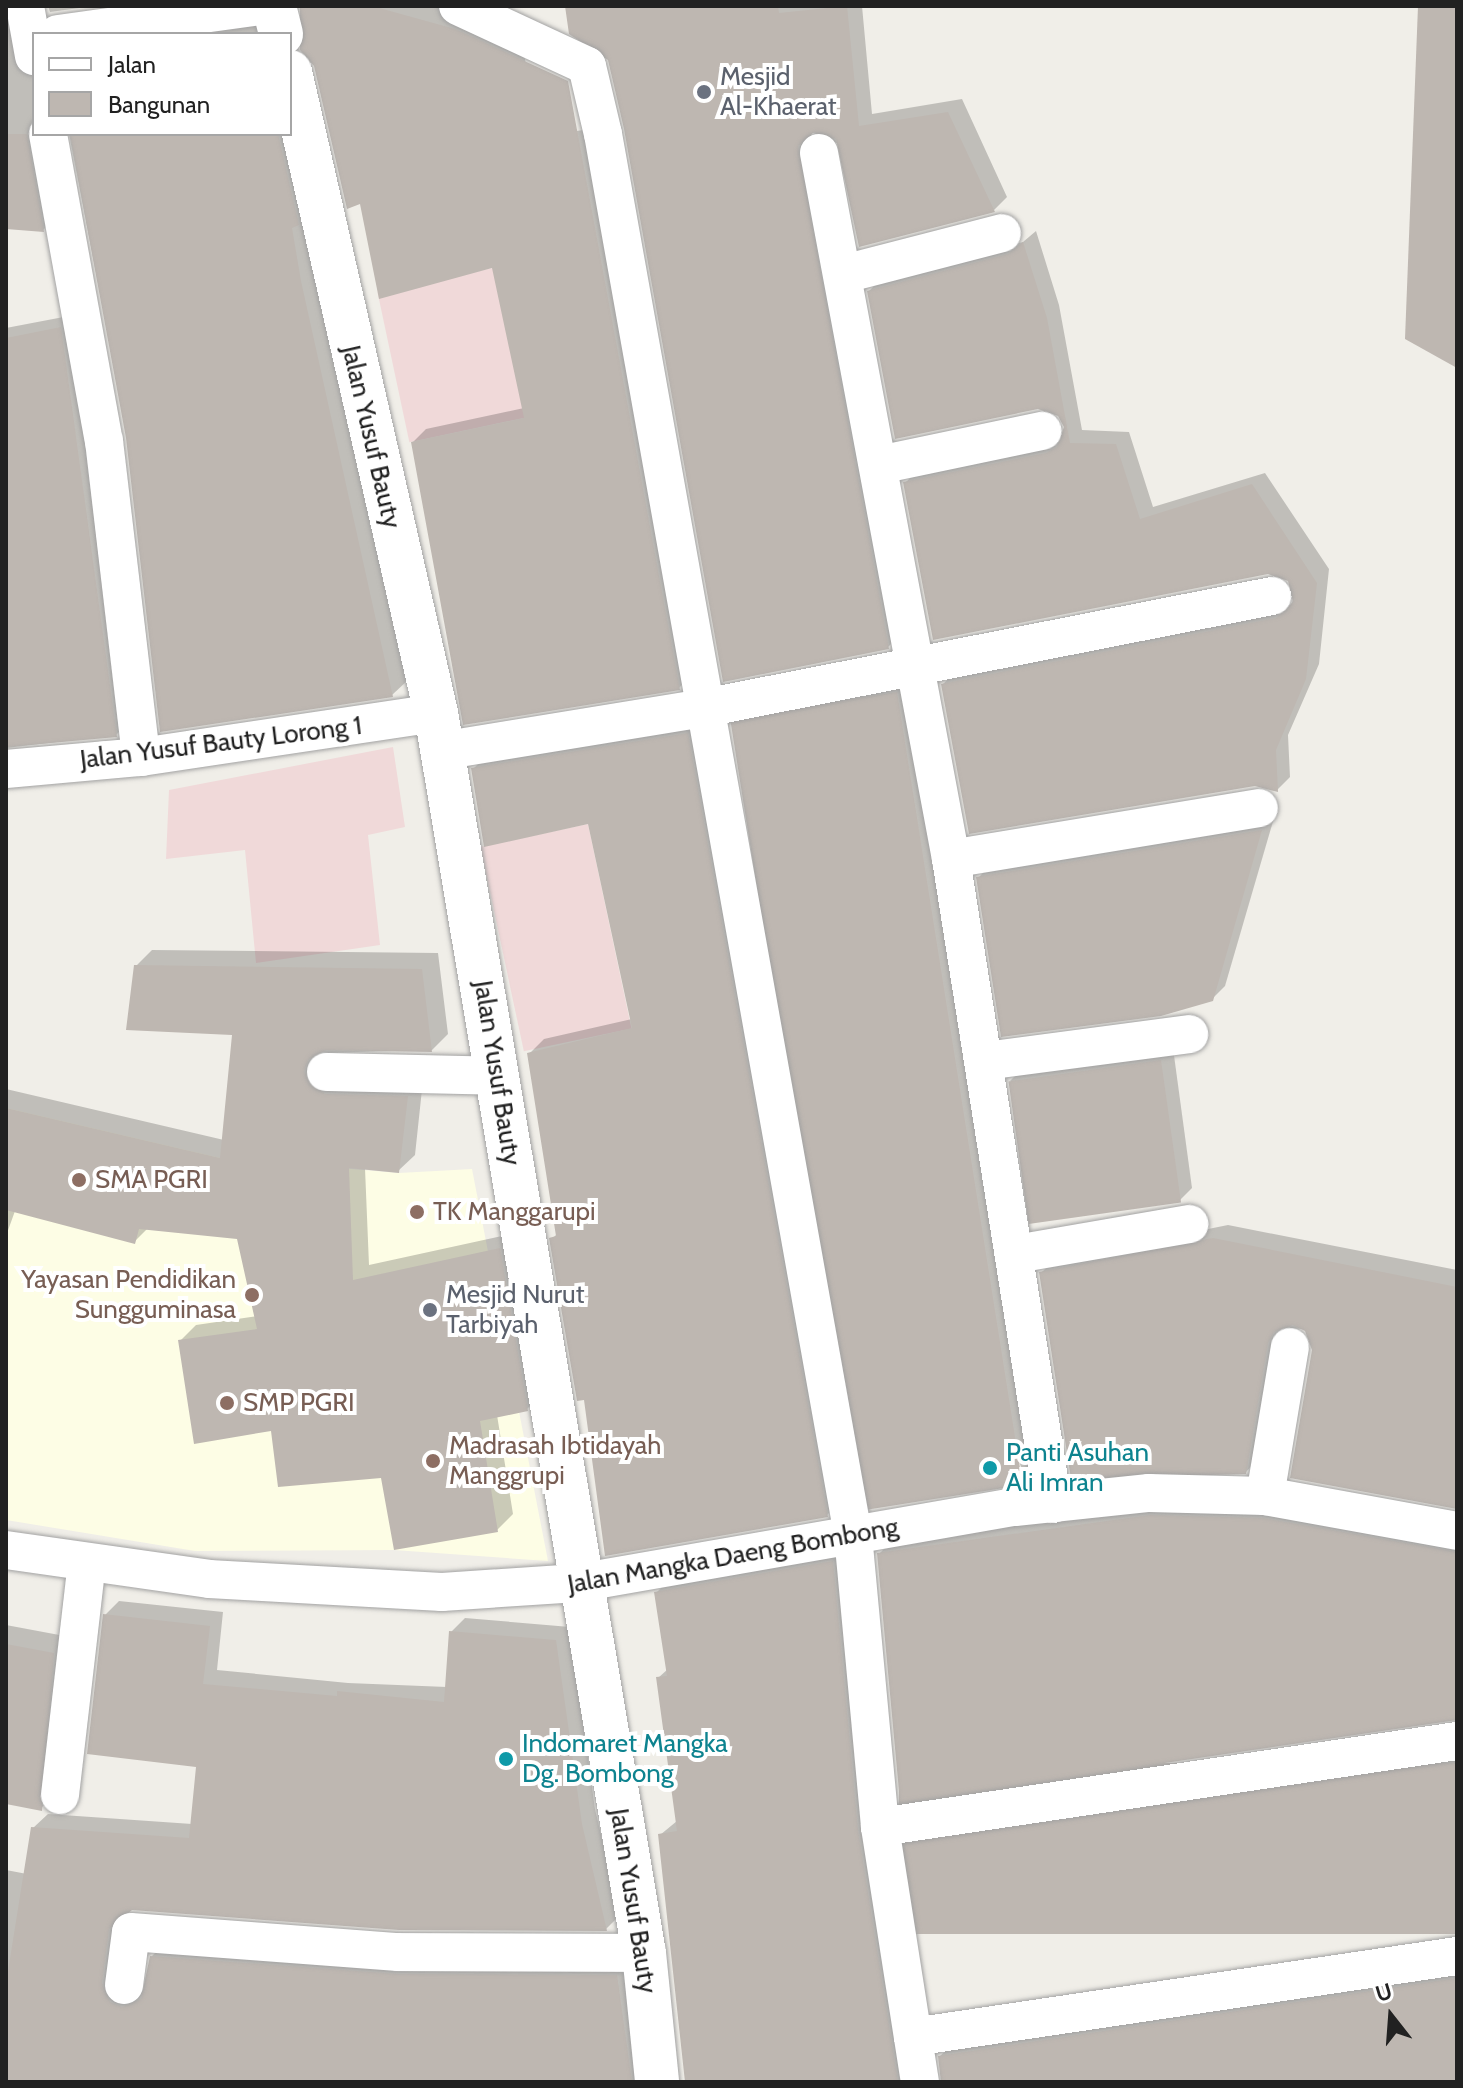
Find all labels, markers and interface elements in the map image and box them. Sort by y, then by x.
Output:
legend [32,32,292,136]
text: Jalan [108,50,156,79]
place label: Mesjid Al-Khaerat [720,61,837,122]
marker: Mesjid Al-Khaerat [695,83,713,101]
text: Bangunan [108,90,210,119]
street label: Jalan Yusuf Bauty [335,342,407,532]
street label: Jalan Yusuf Bauty Lorong 1 [78,710,364,776]
street label: Jalan Yusuf Bauty [467,978,527,1168]
place label: SMA PGRI [95,1164,208,1196]
marker: SMA PGRI [70,1171,88,1189]
place label: TK Manggarupi [433,1196,596,1228]
marker: TK Manggarupi [408,1203,426,1221]
place label: Yayasan Pendidikan Sungguminasa [21,1264,236,1326]
place label: Mesjid Nurut Tarbiyah [446,1279,584,1340]
marker: Yayasan Pendidikan Sungguminasa [243,1286,261,1304]
marker: Mesjid Nurut Tarbiyah [421,1301,439,1319]
place label: SMP PGRI [243,1387,355,1419]
marker: SMP PGRI [218,1394,236,1412]
place label: Madrasah Ibtidayah Manggrupi [449,1430,661,1492]
place label: Panti Asuhan Ali Imran [1006,1437,1149,1498]
marker: Madrasah Ibtidayah Manggrupi [424,1452,442,1470]
marker: Panti Asuhan Ali Imran [981,1459,999,1477]
street label: Jalan Mangka Daeng Bombong [565,1512,901,1600]
place label: Indomaret Mangka Dg. Bombong [522,1728,728,1790]
marker: Indomaret Mangka Dg. Bombong [497,1750,515,1768]
street label: Jalan Yusuf Bauty [603,1806,663,1996]
north arrow [1351,1976,1431,2056]
text: U [1372,1977,1395,2008]

